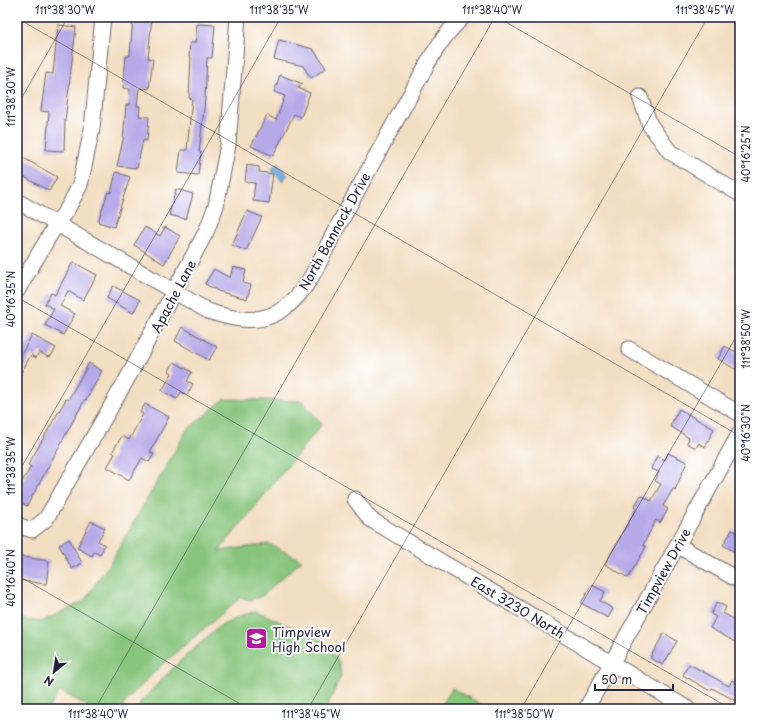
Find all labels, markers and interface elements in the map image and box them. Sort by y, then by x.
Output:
text: 111°38'30"W [35,2,96,17]
text: 111°38'35"W [249,2,309,17]
text: 111°38'40"W [462,2,523,17]
text: 111°38'45"W [676,2,735,17]
text: 111°38'30"W [3,66,18,127]
text: 40°16'25"N [738,125,753,183]
street label: North Bannock Drive [294,169,374,293]
street label: Apache Lane [146,256,200,336]
text: 40°16'35"N [3,270,18,327]
text: 111°38'50"W [738,308,753,369]
text: 40°16'30"N [738,404,753,462]
text: 111°38'35"W [3,436,18,496]
street label: Timpview Drive [631,524,695,617]
text: 40°16'40"N [3,549,18,607]
street label: East 3230 North [468,571,568,643]
place label: Timpview High School [272,622,345,656]
school or university icon: Timpview High School [244,625,270,651]
north arrow [34,652,74,692]
scale bar [595,666,673,692]
text: 50 m [601,670,632,688]
text: N [40,671,57,691]
text: 111°38'40"W [68,706,129,721]
text: 111°38'45"W [282,706,341,721]
text: 111°38'50"W [494,706,555,721]

